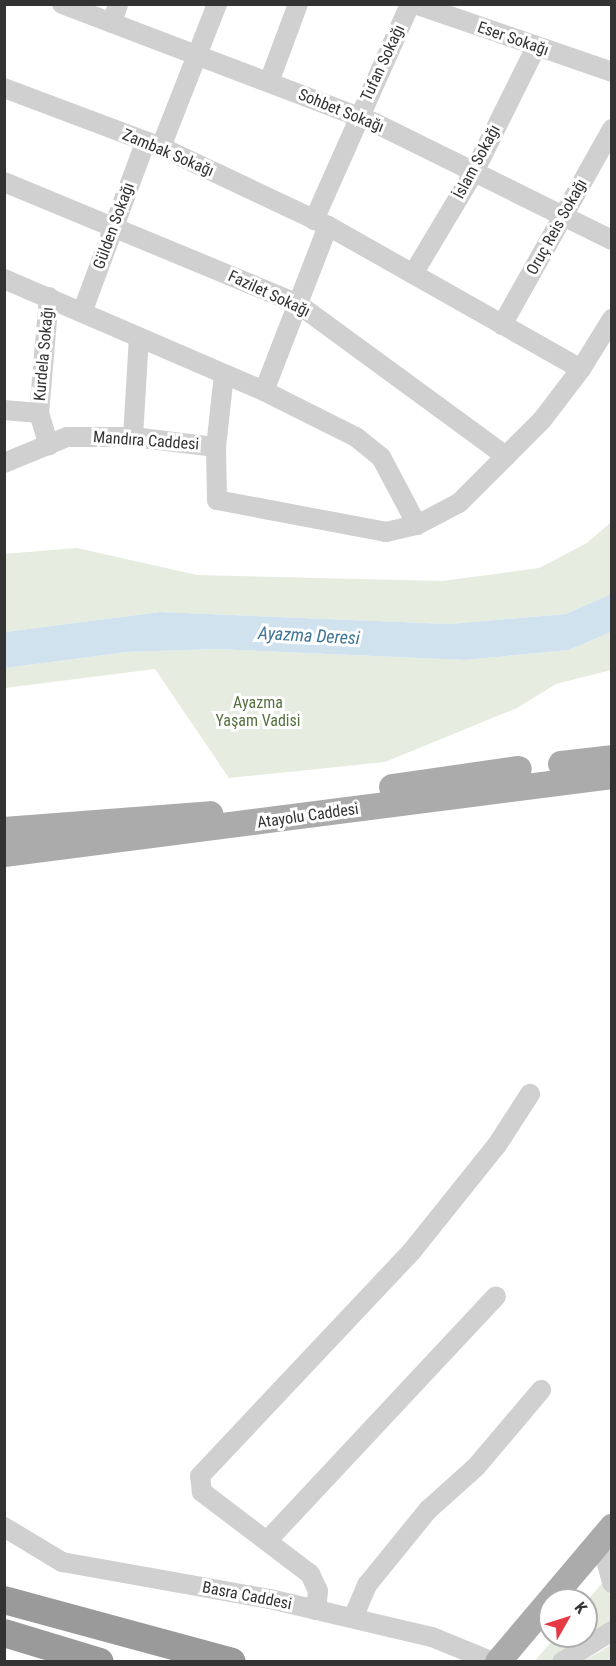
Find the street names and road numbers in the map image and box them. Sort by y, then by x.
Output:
street label: Eser Sokağı [475,18,551,60]
street label: Tufan Sokağı [357,22,409,104]
street label: Sohbet Sokağı [295,85,387,137]
street label: İslam Sokağı [449,122,505,202]
street label: Zambak Sokağı [119,125,217,181]
street label: Oruç Reis Sokağı [523,176,591,278]
street label: Gülden Sokağı [89,180,139,272]
street label: Fazilet Sokağı [225,267,313,321]
street label: Kurdela Sokağı [30,306,58,402]
street label: Mandıra Caddesi [92,428,200,454]
street label: Atayolu Caddesi [256,799,360,833]
street label: Basra Caddesi [201,1578,293,1614]

